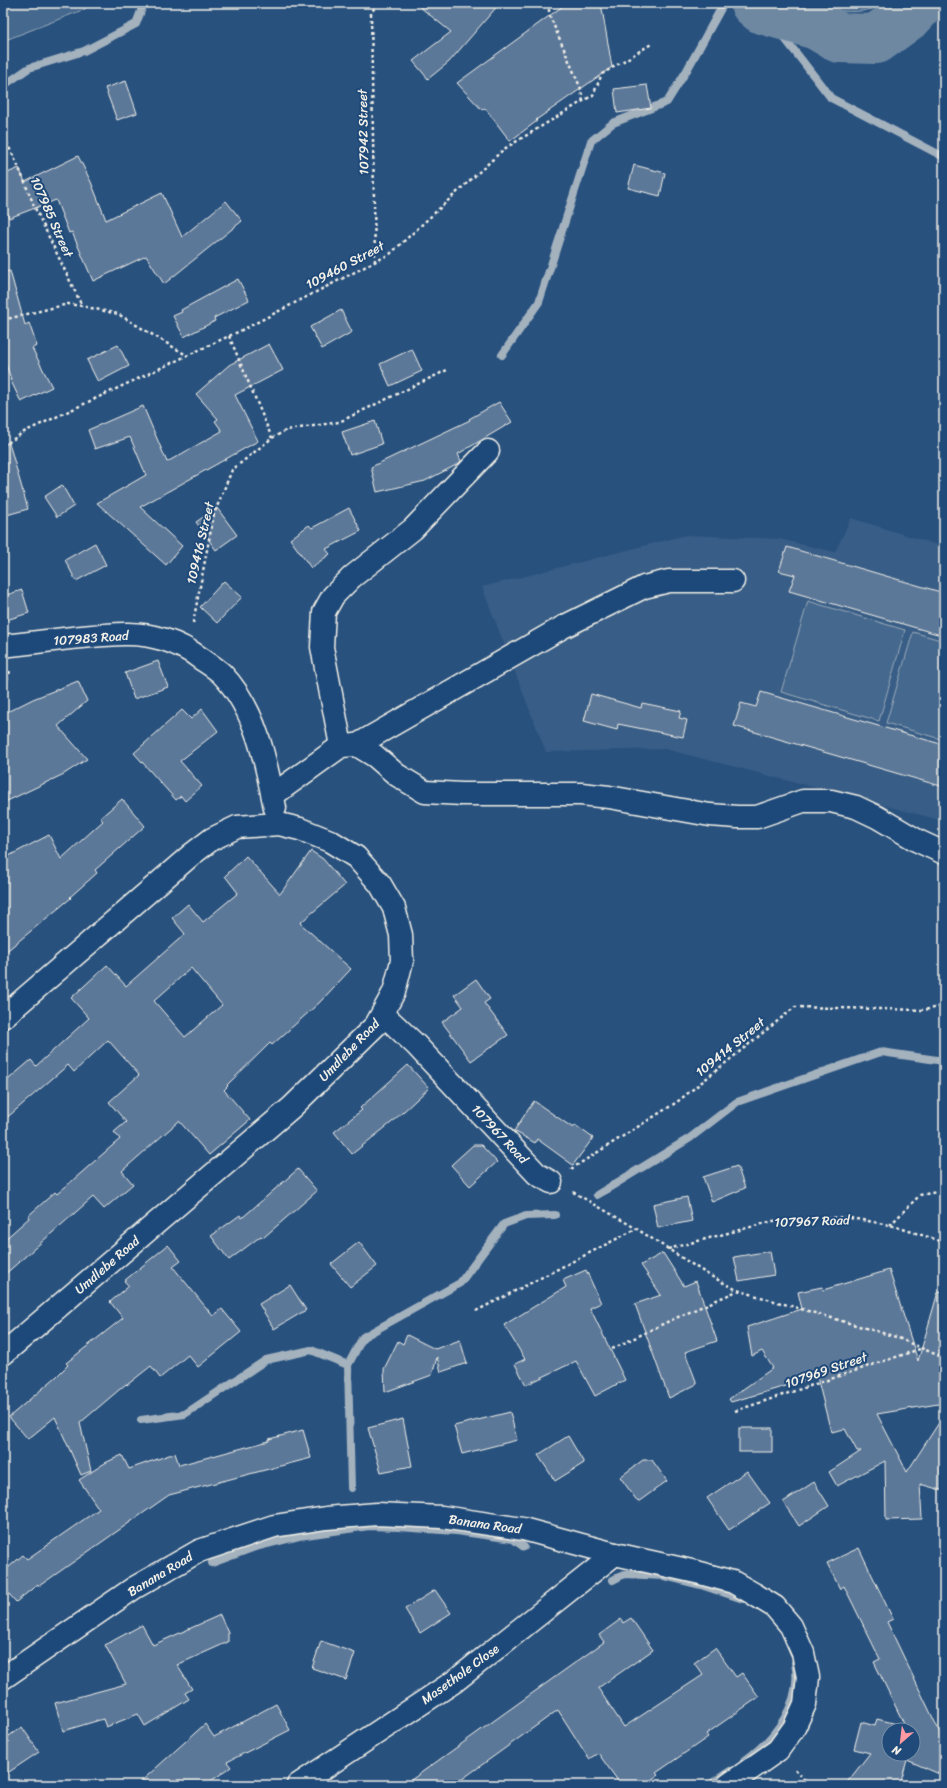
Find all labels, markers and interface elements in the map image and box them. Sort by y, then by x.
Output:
street label: 107942 Street [351,88,375,175]
street label: 107985 Street [24,173,80,262]
street label: 109460 Street [301,234,389,295]
street label: 109416 Street [179,499,221,587]
street label: 107983 Road [53,624,131,652]
street label: 109414 Street [690,1011,771,1083]
street label: Umdlebe Road [313,1012,386,1087]
street label: 107967 Road [466,1099,535,1170]
street label: 107967 Road [774,1208,851,1234]
street label: Umdlebe Road [69,1229,146,1300]
street label: 107969 Street [782,1345,871,1395]
street label: Banana Road [447,1508,524,1541]
street label: Banana Road [123,1545,198,1603]
street label: Masethole Close [416,1638,504,1710]
north arrow [881,1722,921,1762]
text: N [888,1740,905,1761]

